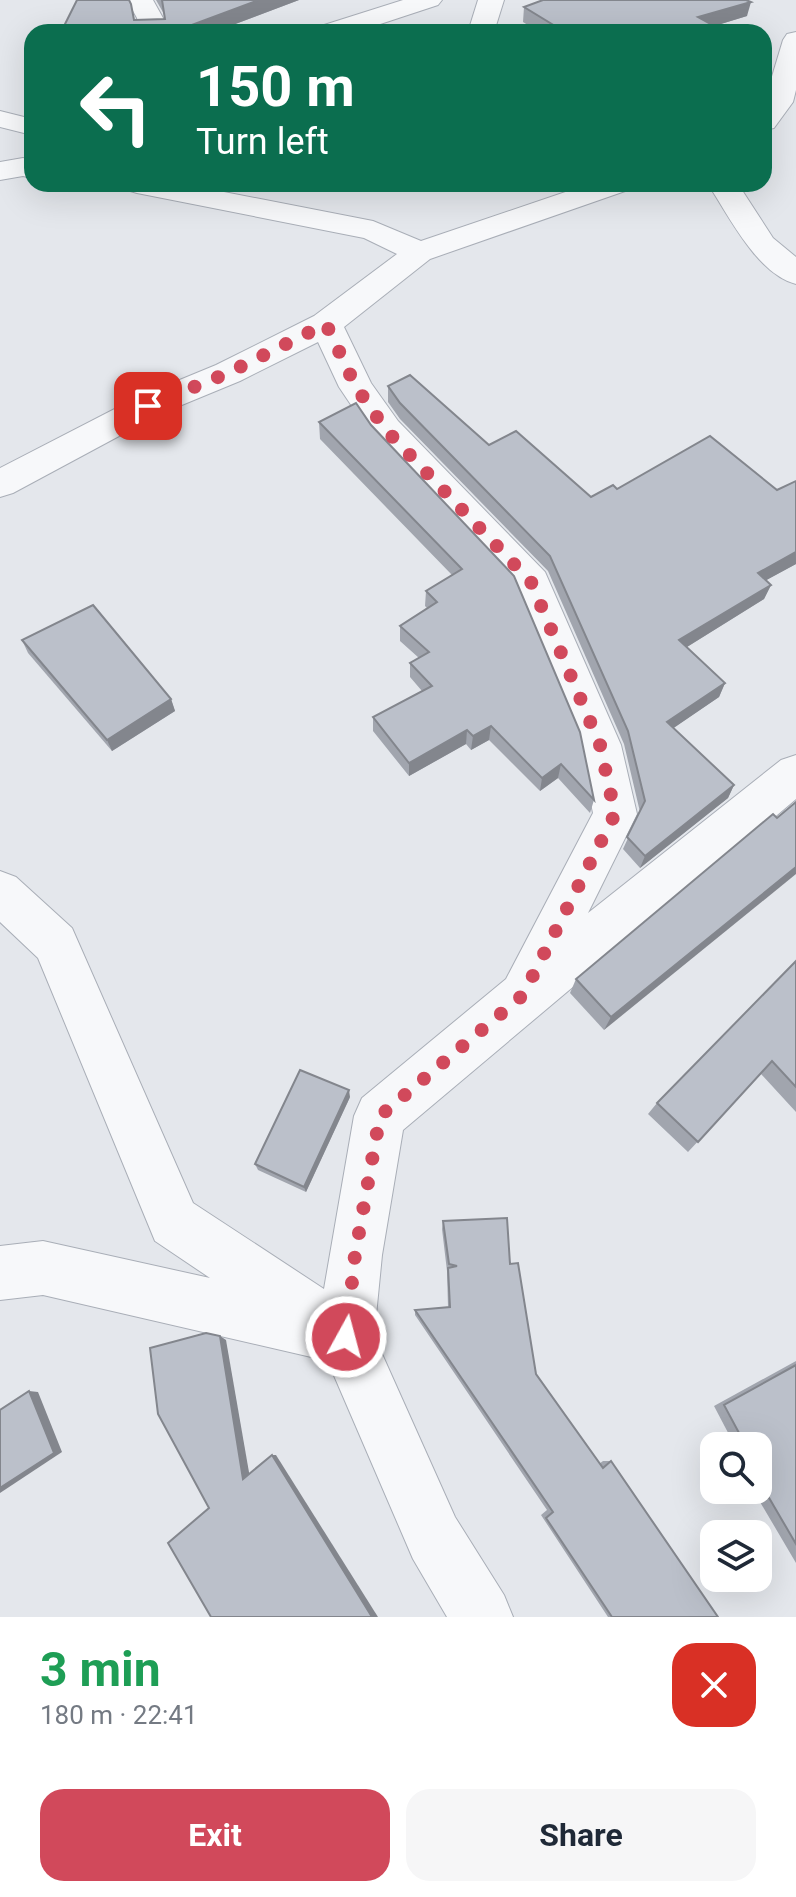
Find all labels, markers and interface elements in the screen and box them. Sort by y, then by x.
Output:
text: 150 m [196,54,355,120]
icon: left [64,56,168,160]
text: Turn left [196,121,329,163]
pin [114,372,182,440]
icon: arrive [126,384,170,428]
position arrow [304,1295,388,1379]
map controls [700,1432,772,1592]
button: search [700,1432,772,1504]
button: layers [700,1520,772,1592]
text: 3 min [40,1641,161,1698]
button: close [672,1643,756,1727]
text: 180 m · 22:41 [40,1700,198,1730]
button: Exit [40,1789,390,1881]
button: Share [406,1789,756,1881]

